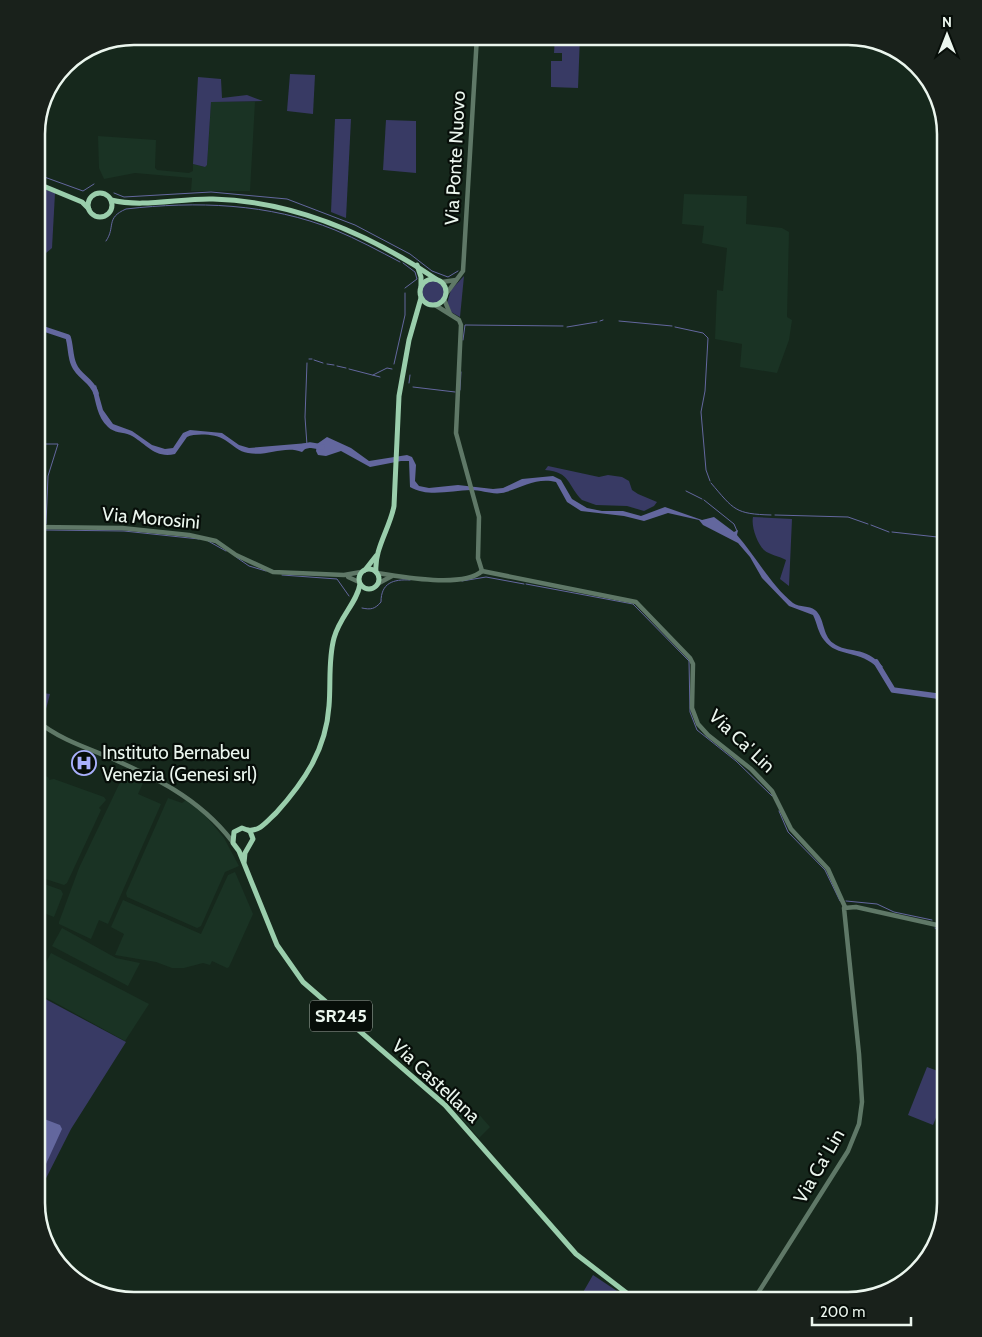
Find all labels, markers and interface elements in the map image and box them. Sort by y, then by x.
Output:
north arrow [922,10,972,60]
text: N [942,13,952,31]
street label: Via Ponte Nuovo [440,90,470,226]
street label: Via Morosini [101,502,201,534]
street label: Via Ca' Lin [704,705,780,777]
place label: Instituto Bernabeu Venezia (Genesi srl) [102,741,258,786]
hospital icon: Instituto Bernabeu Venezia (Genesi srl) [71,750,97,776]
road number: SR245 [310,1000,372,1032]
street label: Via Castellana [387,1034,485,1128]
street label: Via Ca' Lin [789,1125,849,1207]
scale bar [812,1294,911,1326]
text: 200 m [820,1303,865,1321]

